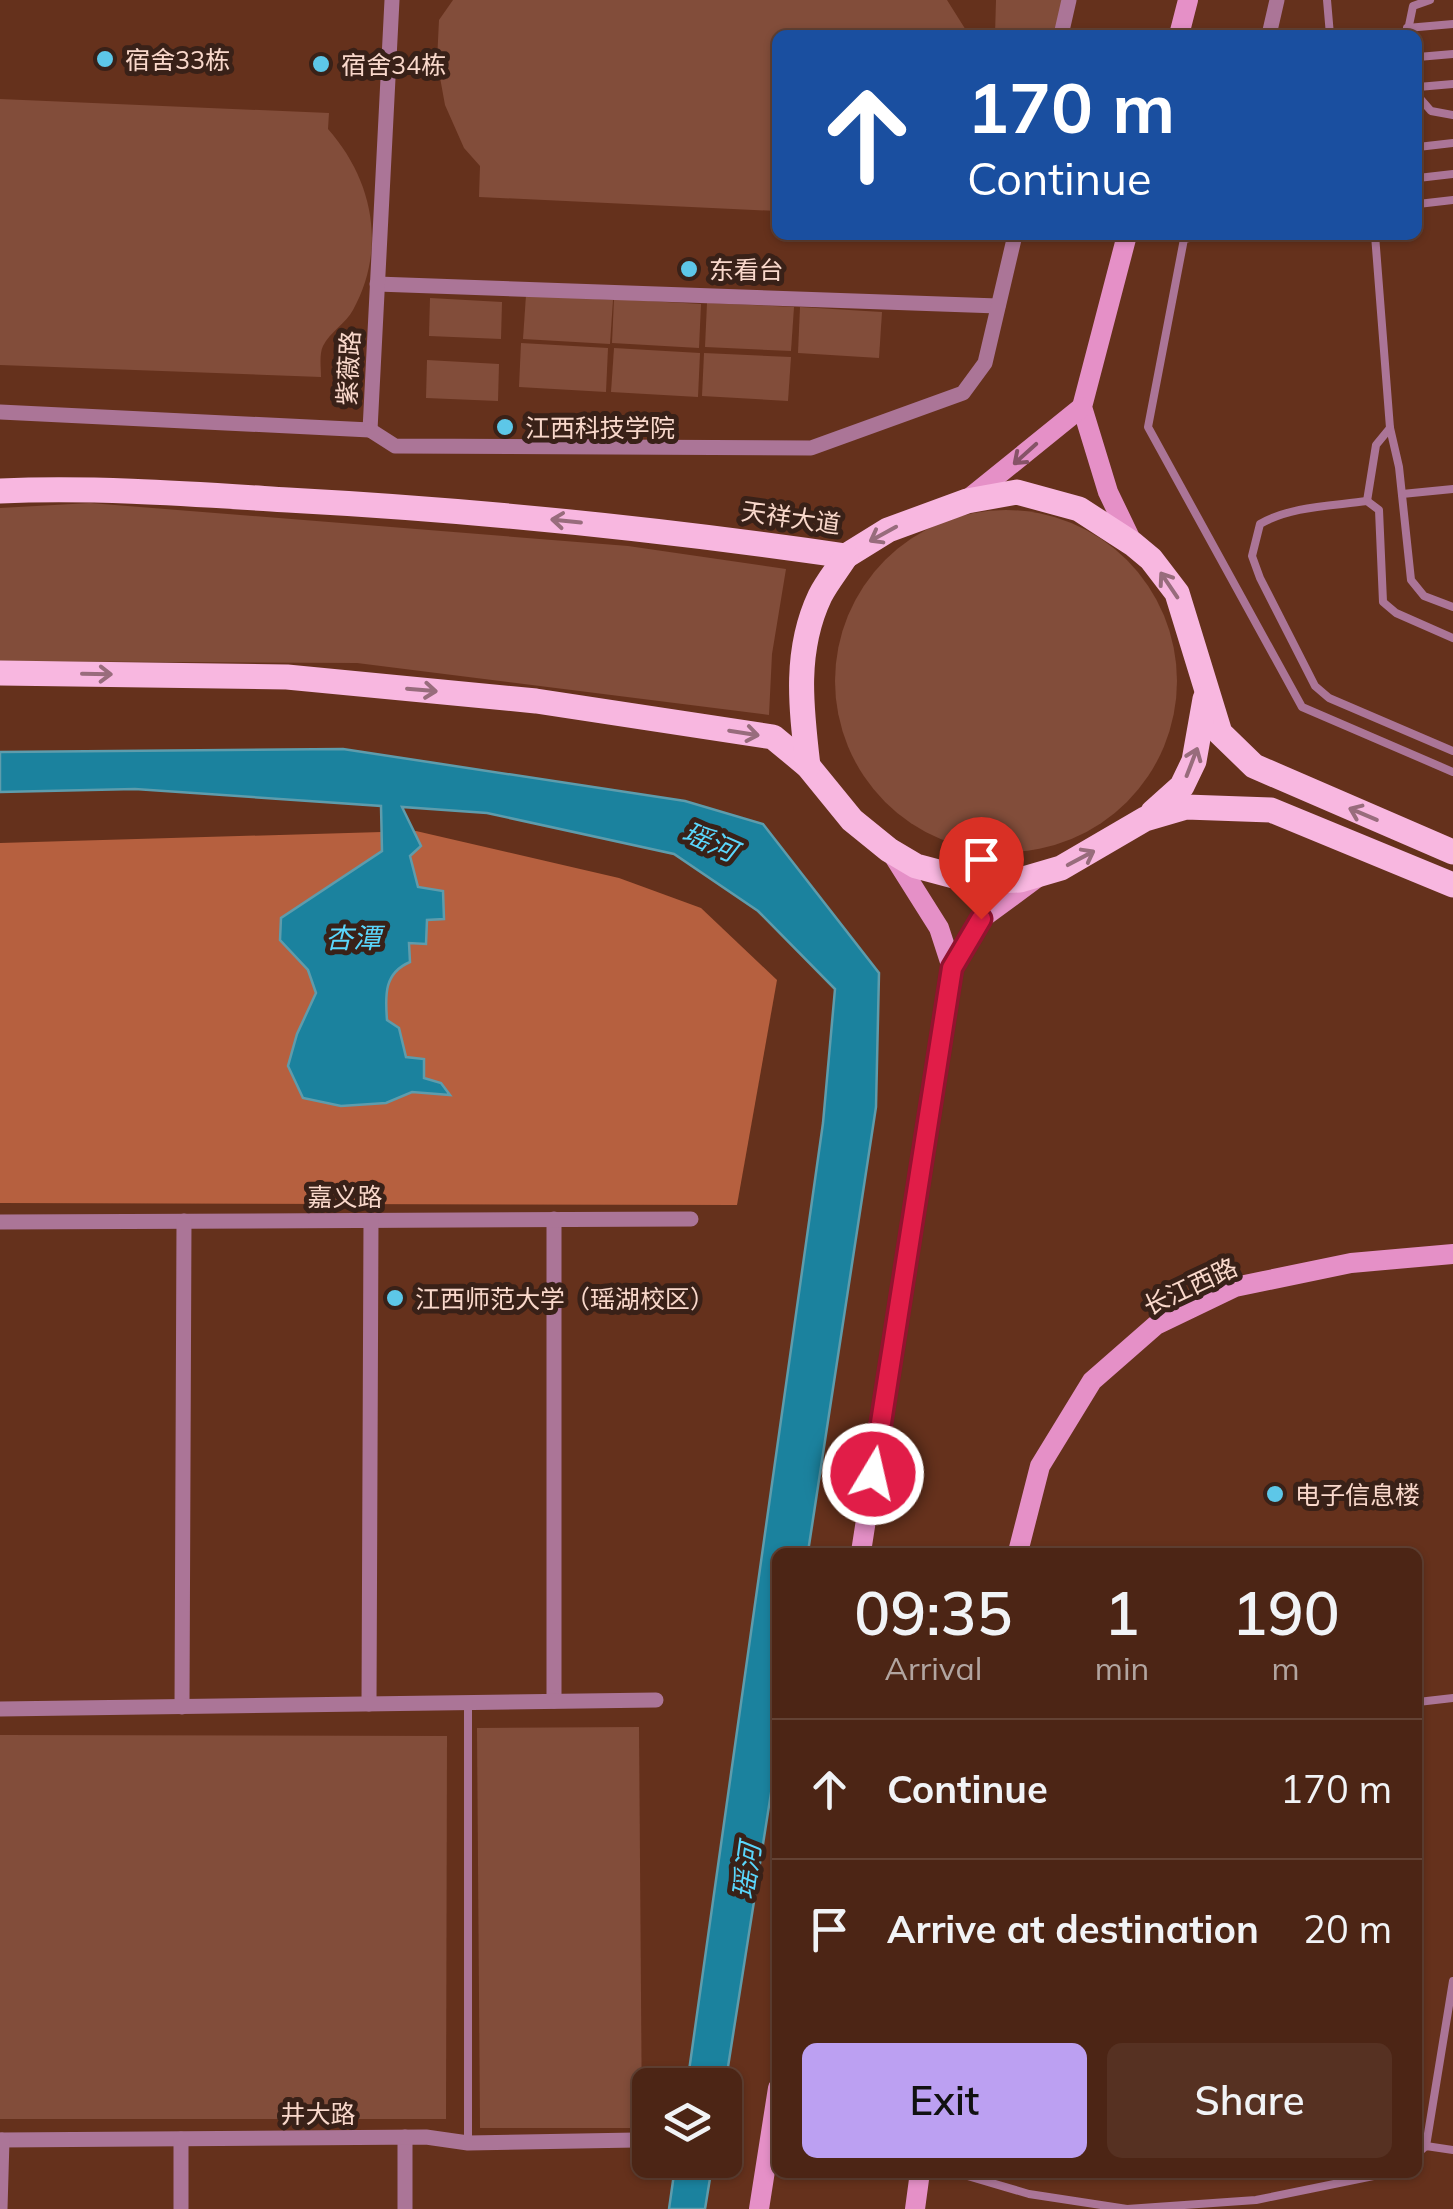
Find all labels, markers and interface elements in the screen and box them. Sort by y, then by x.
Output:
place label: 宿舍33栋 [125,44,230,75]
marker: 宿舍33栋 [94,48,116,70]
place label: 宿舍34栋 [341,49,446,80]
marker: 宿舍34栋 [310,53,332,75]
text: 170 m [967,63,1175,151]
icon: ahead [802,70,932,200]
text: Continue [967,150,1152,206]
place label: 东看台 [709,254,784,285]
marker: 东看台 [678,258,700,280]
street label: 紫薇路 [331,330,365,406]
place label: 江西科技学院 [525,412,675,443]
marker: 江西科技学院 [494,416,516,438]
one-way arrow [1013,442,1037,466]
street label: 天祥大道 [739,495,843,539]
one-way arrow [551,511,583,530]
one-way arrow [868,525,898,545]
one-way arrow [1159,571,1180,599]
one-way arrow [81,665,113,684]
one-way arrow [405,681,437,700]
one-way arrow [727,724,760,742]
one-way arrow [1184,747,1202,778]
one-way arrow [1349,804,1379,822]
water label: 瑶河 [677,814,747,870]
pin [939,817,1024,920]
icon: arrive [954,832,1009,887]
one-way arrow [1066,848,1095,867]
water label: 杏潭 [325,920,386,955]
street label: 嘉义路 [307,1181,383,1212]
street label: 长江西路 [1138,1251,1242,1321]
place label: 江西师范大学（瑶湖校区） [415,1283,715,1314]
marker: 江西师范大学（瑶湖校区） [384,1287,406,1309]
position arrow [821,1422,925,1526]
place label: 电子信息楼 [1295,1479,1420,1510]
marker: 电子信息楼 [1264,1483,1286,1505]
text: 09:35 [854,1575,1013,1650]
text: 1 [1104,1575,1140,1650]
text: 190 [1232,1575,1340,1650]
text: Arrival [885,1648,982,1688]
text: min [1095,1648,1149,1688]
text: m [1272,1648,1300,1688]
icon: ahead [802,1762,857,1817]
text: Continue [887,1765,1048,1813]
text: 170 m [1280,1765,1392,1813]
water label: 瑶河 [725,1836,768,1901]
icon: arrive [802,1902,857,1957]
text: Arrive at destination [887,1905,1259,1953]
text: 20 m [1303,1905,1392,1953]
button: Exit [802,2043,1087,2158]
button: Share [1107,2043,1392,2158]
map controls [632,2068,742,2178]
button: layers [632,2068,742,2178]
street label: 井大路 [280,2098,356,2129]

